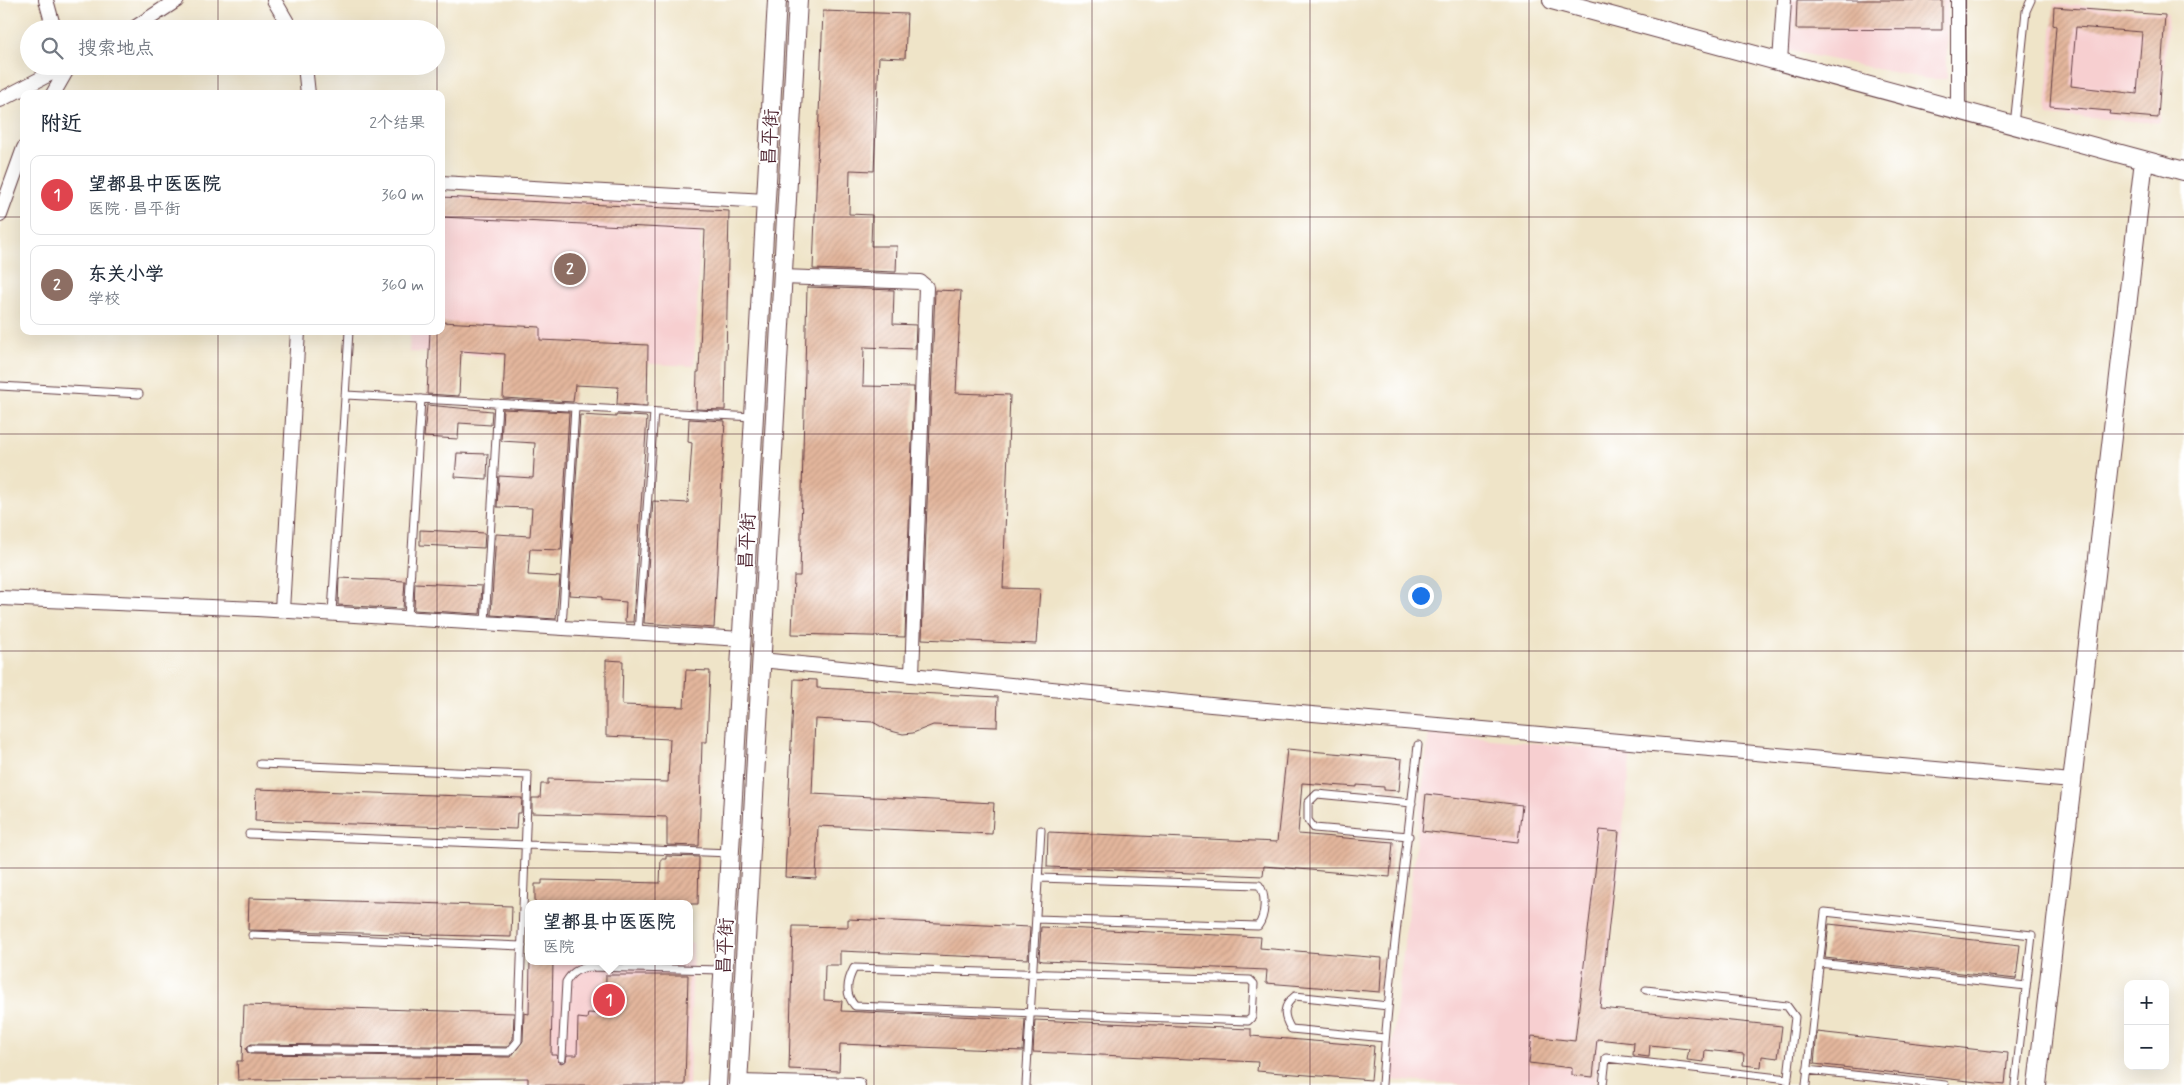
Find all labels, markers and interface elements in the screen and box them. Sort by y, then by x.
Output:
search box [20,20,445,75]
icon: search [38,34,66,62]
text: 搜索地点 [78,36,154,61]
street label: 昌平街 [757,108,784,166]
text: 附近 [40,110,82,138]
text: 2个结果 [369,113,425,134]
text: 望都县中医医院 [88,172,221,197]
text: 1 [53,185,61,206]
text: 360 m [381,185,424,206]
text: 医院 · 昌平街 [88,199,180,220]
pin: 2 [554,250,586,288]
text: 东关小学 [88,262,164,287]
text: 2 [53,275,61,296]
text: 360 m [381,275,424,296]
text: 学校 [88,289,120,310]
street label: 昌平街 [734,512,761,570]
your location [1408,583,1434,609]
popup [525,900,693,965]
text: 望都县中医医院 [542,910,676,935]
street label: 昌平街 [712,917,739,975]
text: 医院 [542,937,575,958]
map controls [2124,980,2169,1070]
button: + [2124,980,2169,1025]
pin: 1 [593,981,625,1019]
button: − [2124,1025,2169,1070]

